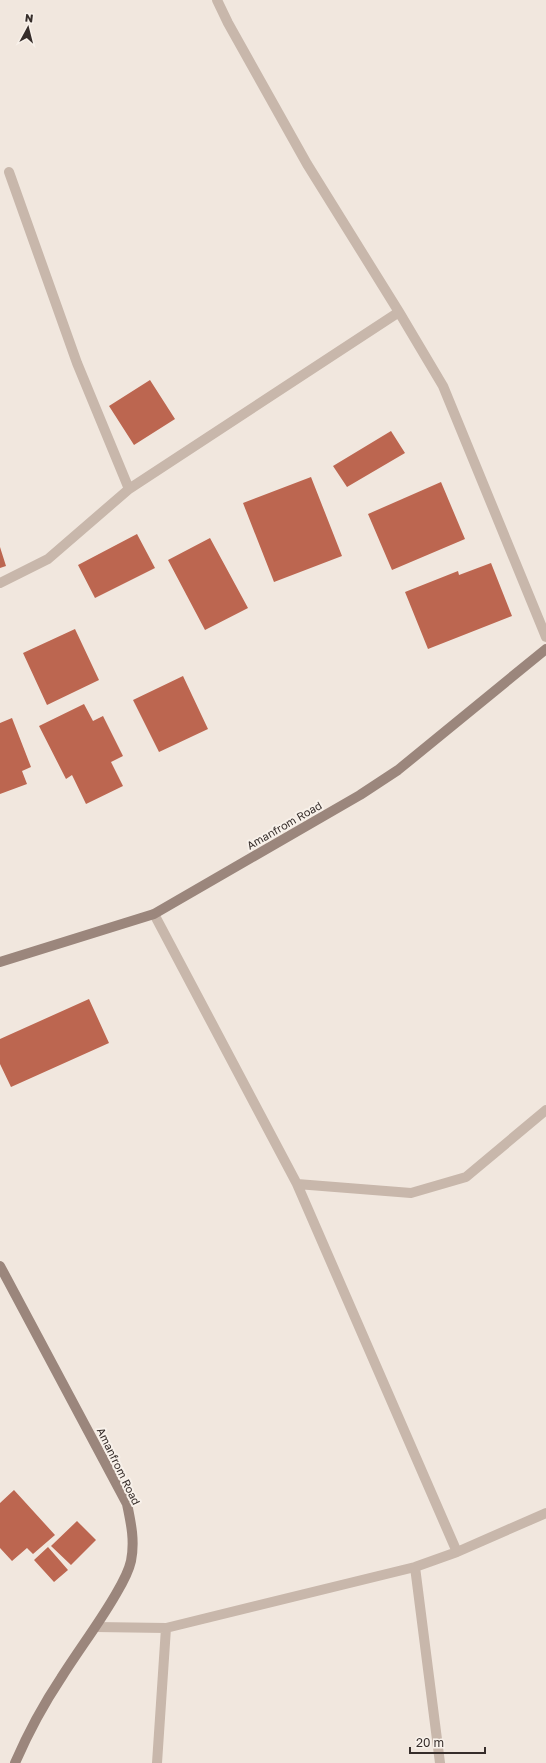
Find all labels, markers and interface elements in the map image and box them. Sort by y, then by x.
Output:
north arrow [8,8,48,48]
text: N [24,11,34,25]
street label: Amanfrom Road [244,798,324,852]
street label: Amanfrom Road [95,1425,143,1507]
scale bar [410,1729,485,1755]
text: 20 m [416,1735,444,1750]

